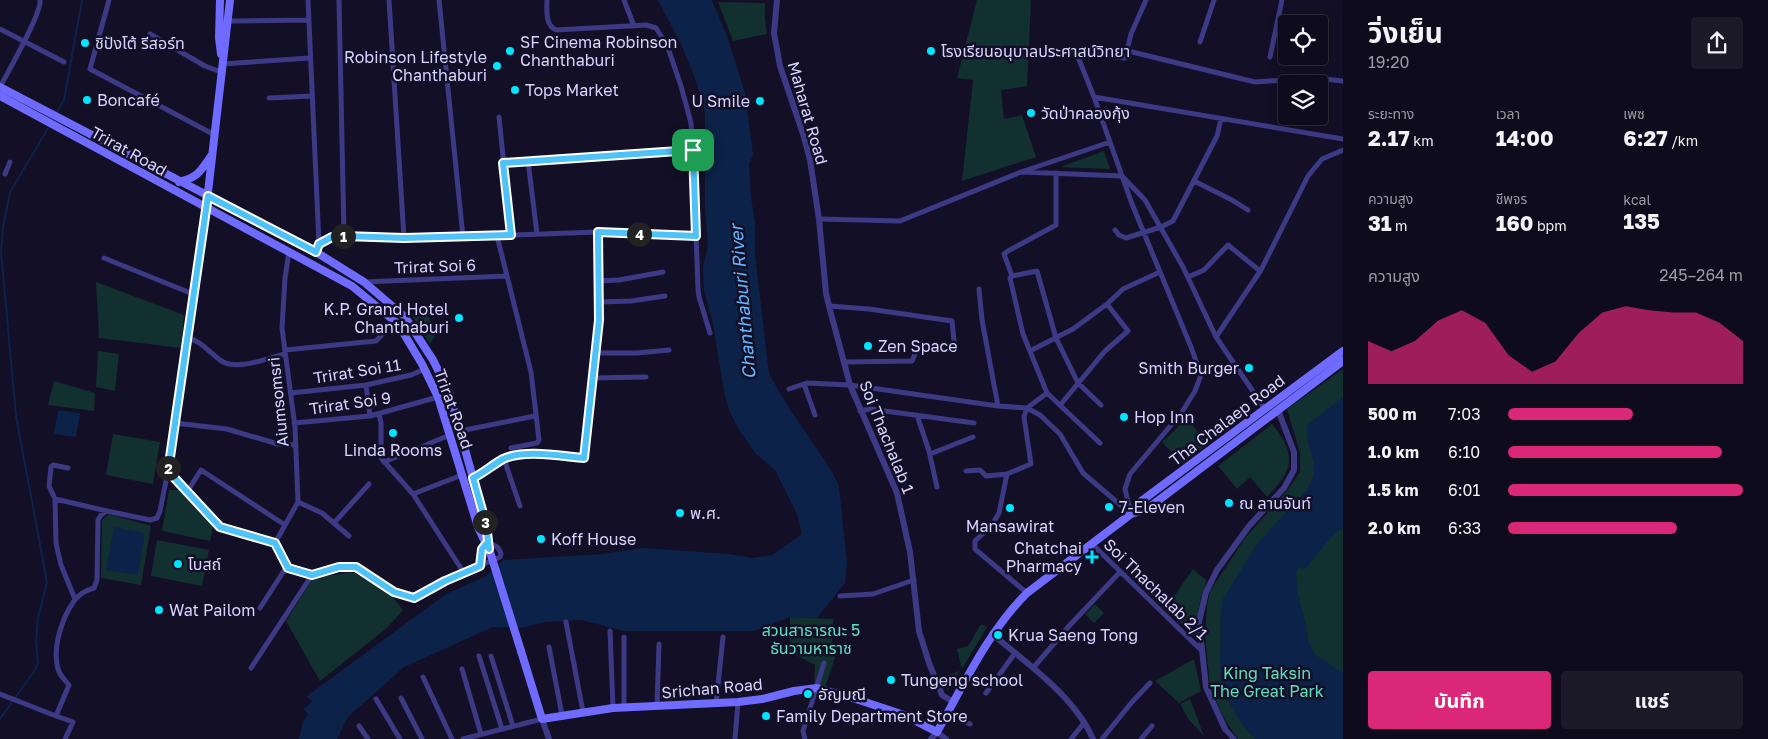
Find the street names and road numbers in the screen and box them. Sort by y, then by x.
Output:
street label: Maharat Road [784,59,832,167]
street label: Trirat Road [88,122,170,180]
street label: Trirat Soi 6 [394,255,476,277]
street label: Trirat Soi 11 [312,354,402,388]
street label: Aiumsomsri [263,356,293,448]
street label: Trirat Road [430,366,478,452]
street label: Tha Chalaep Road [1165,370,1289,470]
street label: Soi Thachalab 1 [855,377,919,497]
street label: Trirat Soi 9 [308,387,392,419]
street label: Soi Thachalab 2/1 [1100,534,1212,644]
street label: Srichan Road [661,674,763,702]

